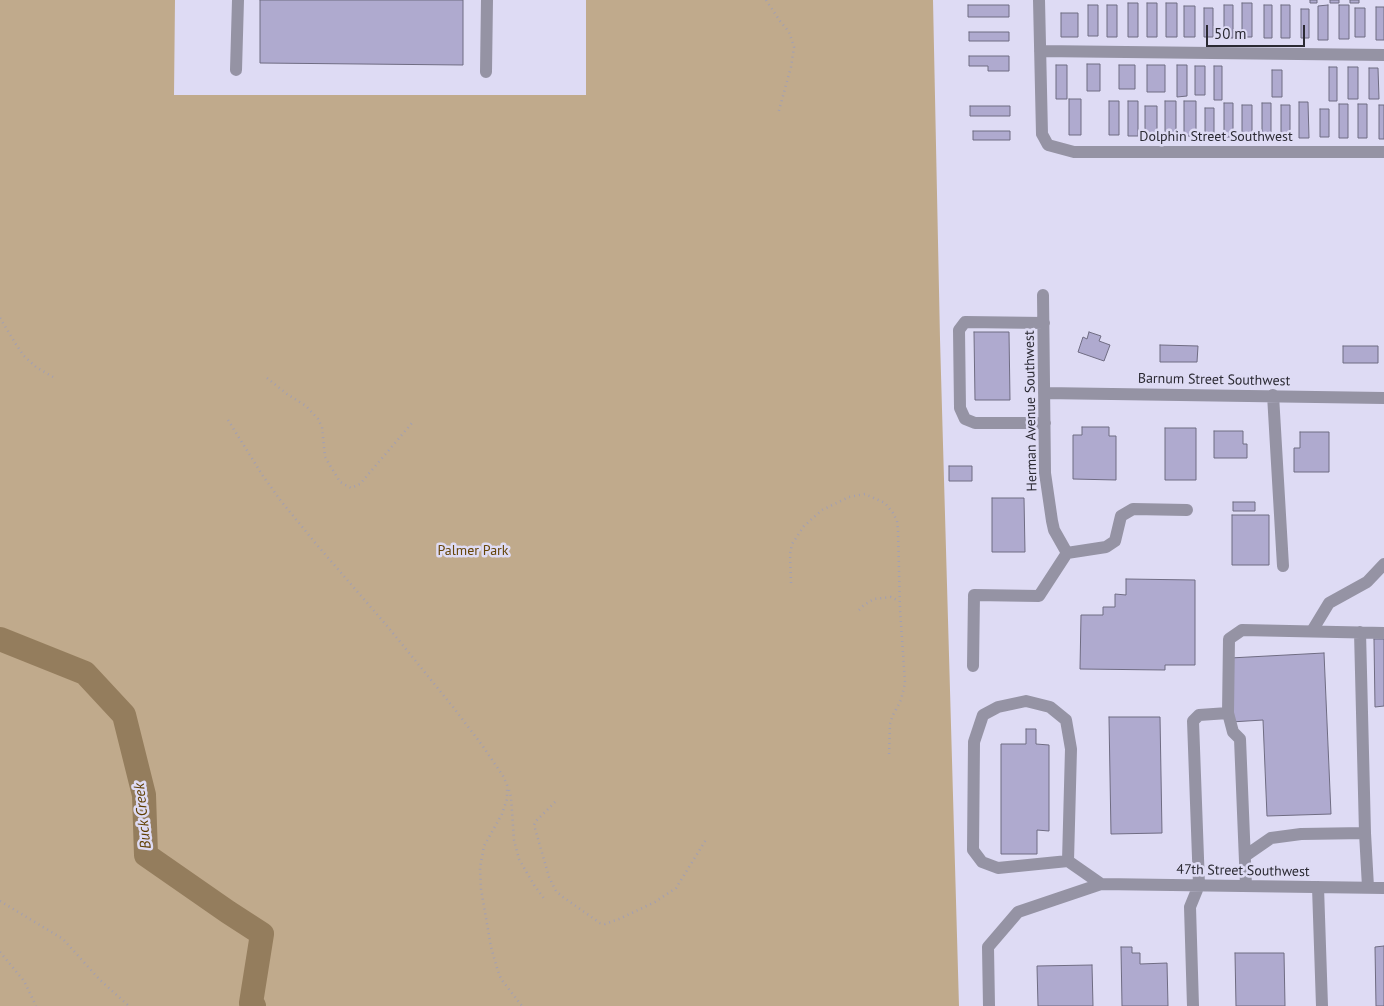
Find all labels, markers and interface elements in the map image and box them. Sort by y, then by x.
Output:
scale bar [1209,15,1308,47]
text: 50 m [1214,24,1247,43]
street label: Dolphin Street Southwest [1139,129,1293,145]
street label: Herman Avenue Southwest [1021,330,1041,492]
street label: Barnum Street Southwest [1138,370,1290,390]
park label: Palmer Park [437,543,509,559]
water label: Buck Creek [131,782,155,850]
street label: 47th Street Southwest [1176,861,1310,881]

